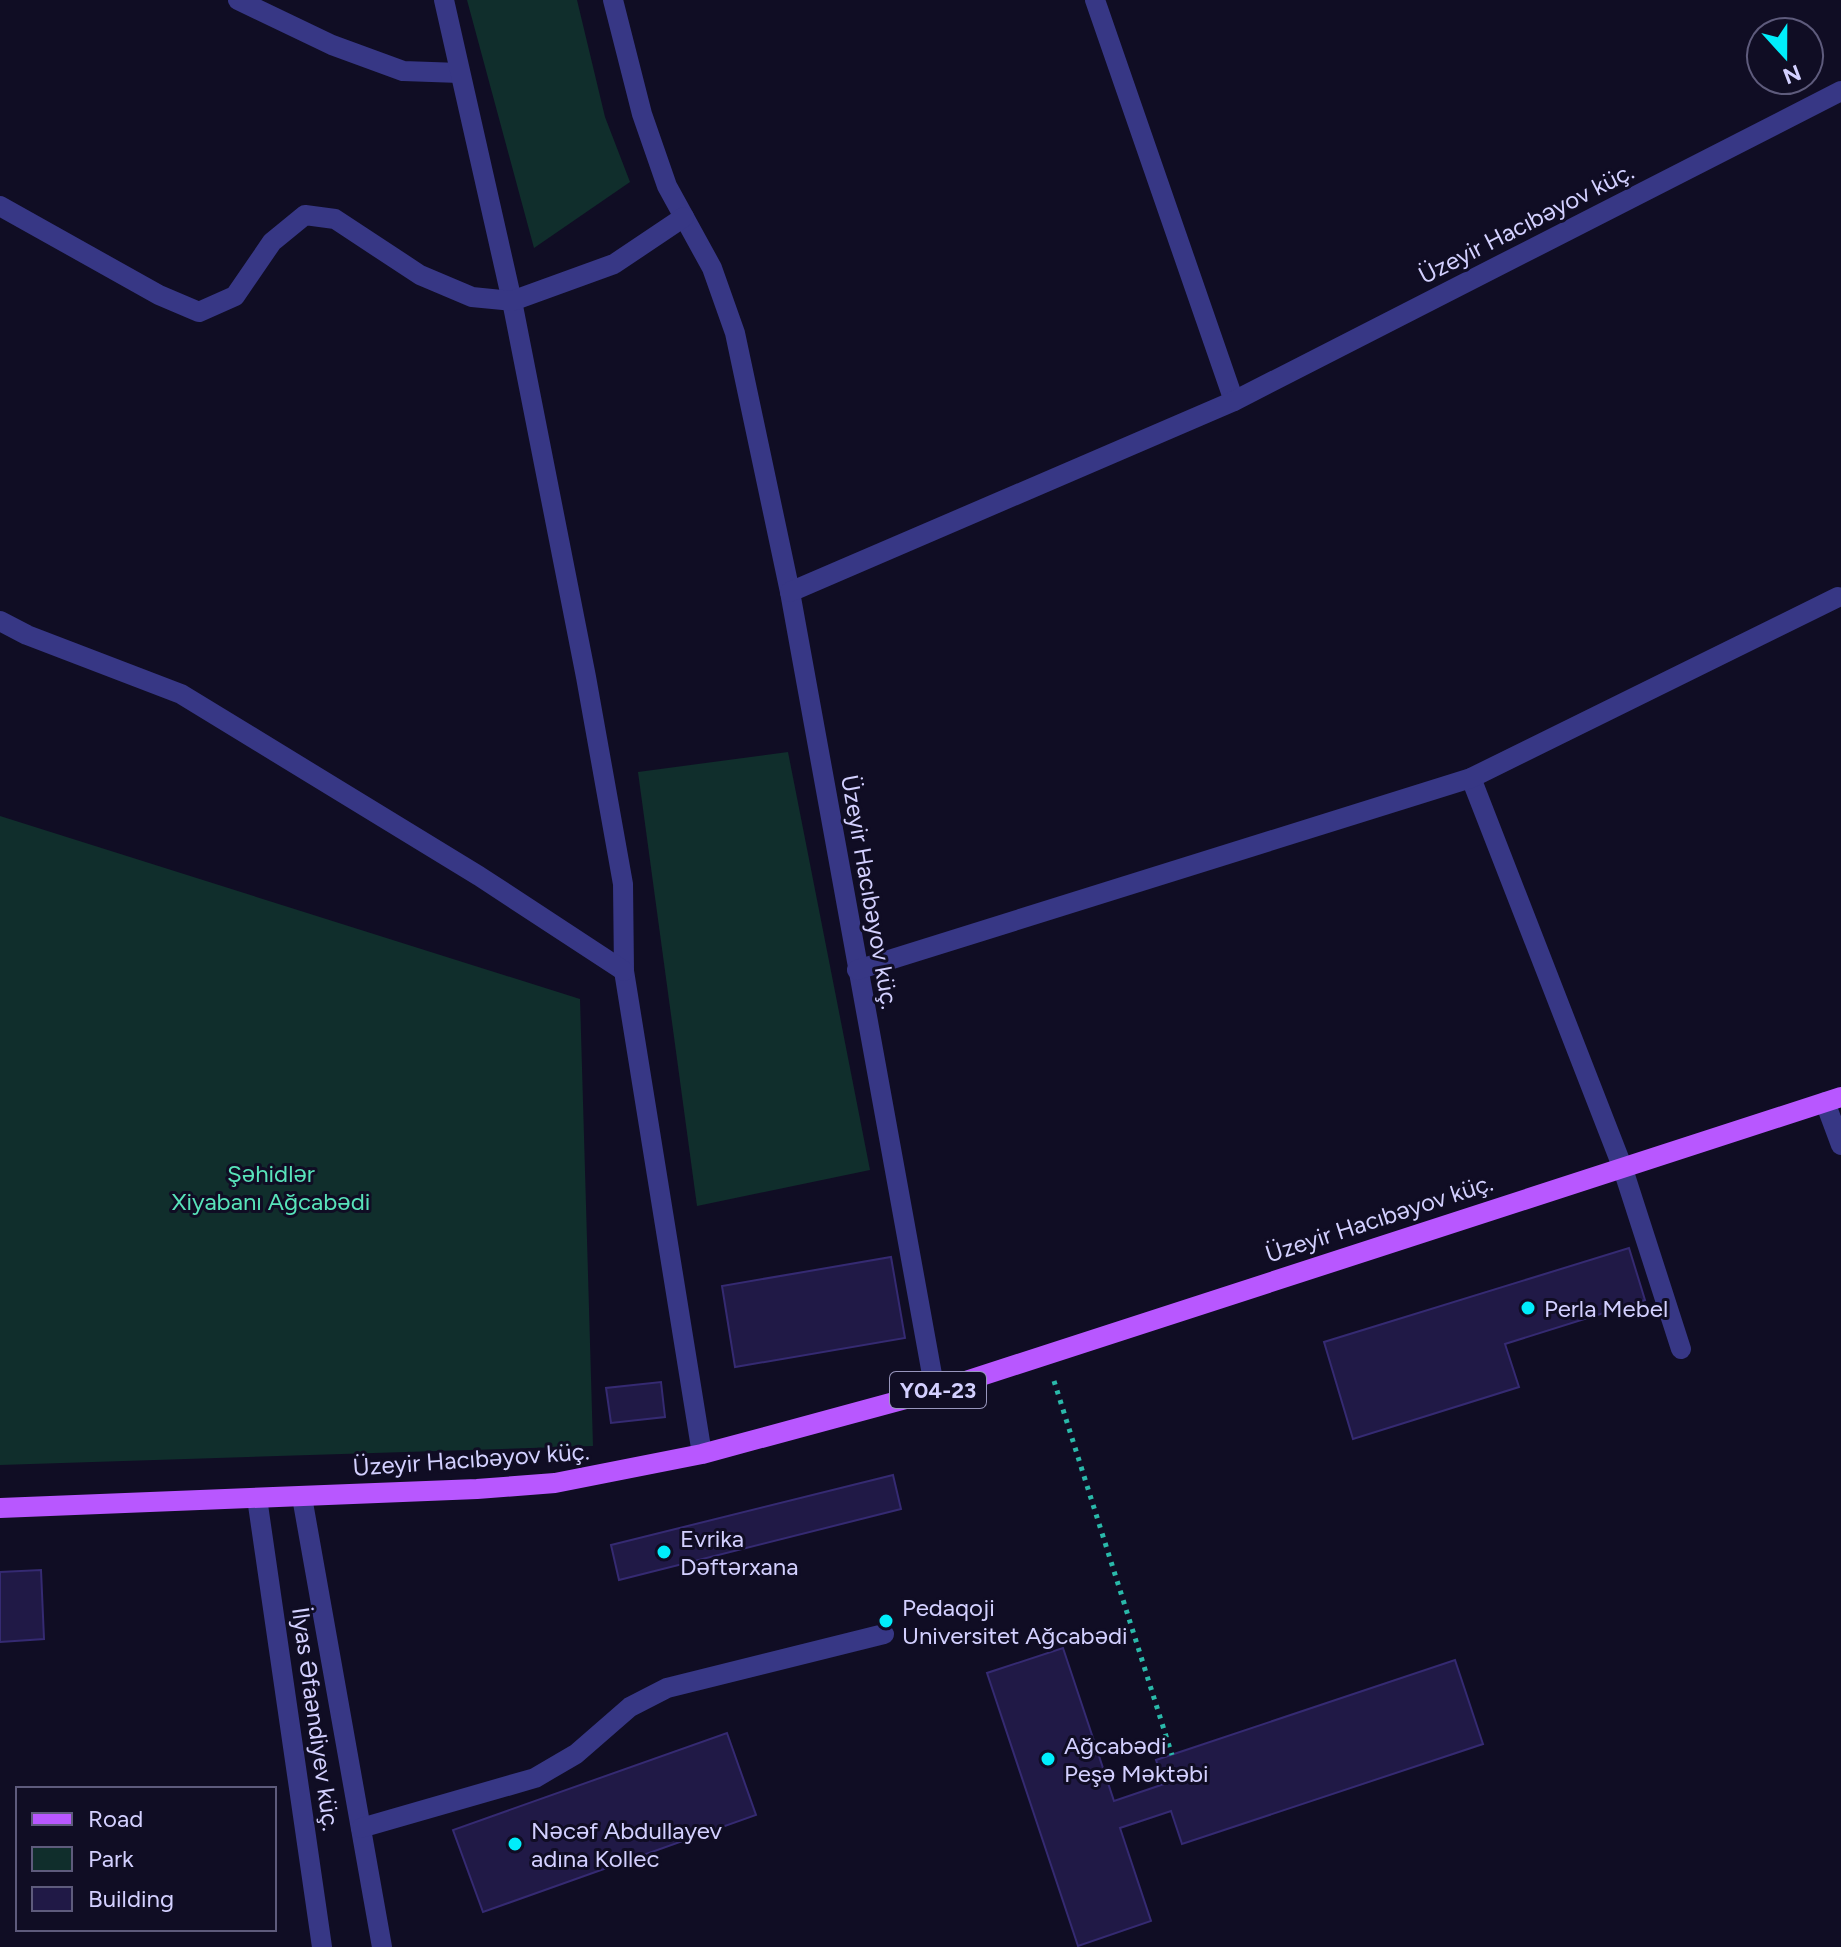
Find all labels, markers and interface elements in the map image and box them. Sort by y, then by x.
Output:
north arrow [1745,16,1825,96]
text: N [1779,59,1805,90]
street label: Üzeyir Hacıbəyov küç. [1414,156,1638,290]
street label: Üzeyir Hacıbəyov küç. [835,773,905,1011]
park label: Şəhidlər Xiyabanı Ağcabədi [172,1159,370,1216]
street label: Üzeyir Hacıbəyov küç. [1262,1168,1496,1268]
place label: Perla Mebel [1544,1294,1668,1323]
marker: Perla Mebel [1519,1299,1537,1317]
road number: Y04-23 [890,1372,986,1408]
street label: Üzeyir Hacıbəyov küç. [352,1436,590,1482]
place label: Evrika Dəftərxana [680,1524,798,1581]
marker: Evrika Dəftərxana [655,1543,673,1561]
place label: Pedaqoji Universitet Ağcabədi [902,1593,1128,1650]
street label: İlyas Əfaəndiyev küç. [286,1605,346,1833]
marker: Pedaqoji Universitet Ağcabədi [877,1612,895,1630]
place label: Ağcabədi Peşə Məktəbi [1064,1731,1209,1788]
marker: Ağcabədi Peşə Məktəbi [1039,1750,1057,1768]
legend [16,1787,276,1931]
text: Road [88,1804,143,1833]
place label: Nəcəf Abdullayev adına Kollec [531,1816,723,1873]
marker: Nəcəf Abdullayev adına Kollec [506,1835,524,1853]
text: Park [88,1844,134,1873]
text: Building [88,1884,174,1913]

